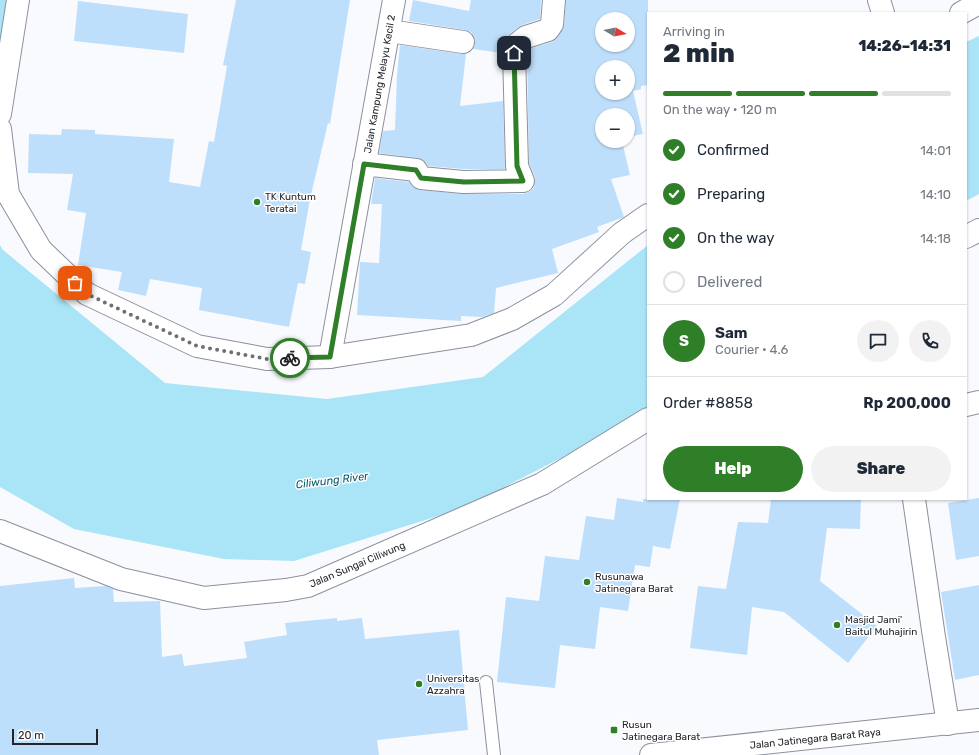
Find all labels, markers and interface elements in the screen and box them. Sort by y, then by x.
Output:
north arrow [595,12,635,52]
map controls [595,12,635,148]
street label: Jalan Kampung Melayu Kecil 2 [362,14,398,154]
text: Arriving in [663,24,725,39]
pin [497,36,531,70]
text: 14:26–14:31 [858,37,951,55]
text: 2 min [663,38,735,69]
icon: home [503,42,525,64]
button: + [595,60,635,100]
text: On the way · 120 m [663,102,777,117]
button: − [595,108,635,148]
icon: check [663,139,685,161]
text: Confirmed [697,141,769,159]
text: 14:01 [920,143,951,158]
icon: check [663,183,685,205]
text: Preparing [697,185,765,203]
text: 14:10 [920,187,951,202]
place label: TK Kuntum Teratai [265,191,316,215]
marker: TK Kuntum Teratai [252,197,262,207]
icon: check [663,227,685,249]
text: On the way [697,229,775,247]
text: 14:18 [920,231,951,246]
pin [58,266,92,300]
icon: bag [64,272,86,294]
text: Delivered [697,273,762,291]
button: chat [857,320,899,362]
button: phone [909,320,951,362]
text: Sam [715,324,748,342]
text: S [679,332,689,350]
courier [270,338,310,378]
text: Courier · 4.6 [715,342,788,357]
icon: bike [279,347,301,369]
text: Order #8858 [663,394,753,412]
text: Rp 200,000 [863,394,951,412]
button: Help [663,446,803,492]
button: Share [811,446,951,492]
water label: Ciliwung River [295,470,370,491]
street label: Jalan Sungai Ciliwung [308,539,407,591]
place label: Rusunawa Jatinegara Barat [595,571,673,595]
marker: Rusunawa Jatinegara Barat [582,577,592,587]
place label: Masjid Jami' Baitul Muhajirin [845,614,917,638]
marker: Masjid Jami' Baitul Muhajirin [832,620,842,630]
place label: Universitas Azzahra [427,673,479,697]
marker: Universitas Azzahra [414,679,424,689]
place label: Rusun Jatinegara Barat [622,719,700,743]
marker: Rusun Jatinegara Barat [609,725,619,735]
street label: Jalan Jatinegara Barat Raya [749,726,881,752]
scale bar [12,727,98,746]
text: 20 m [18,729,44,742]

